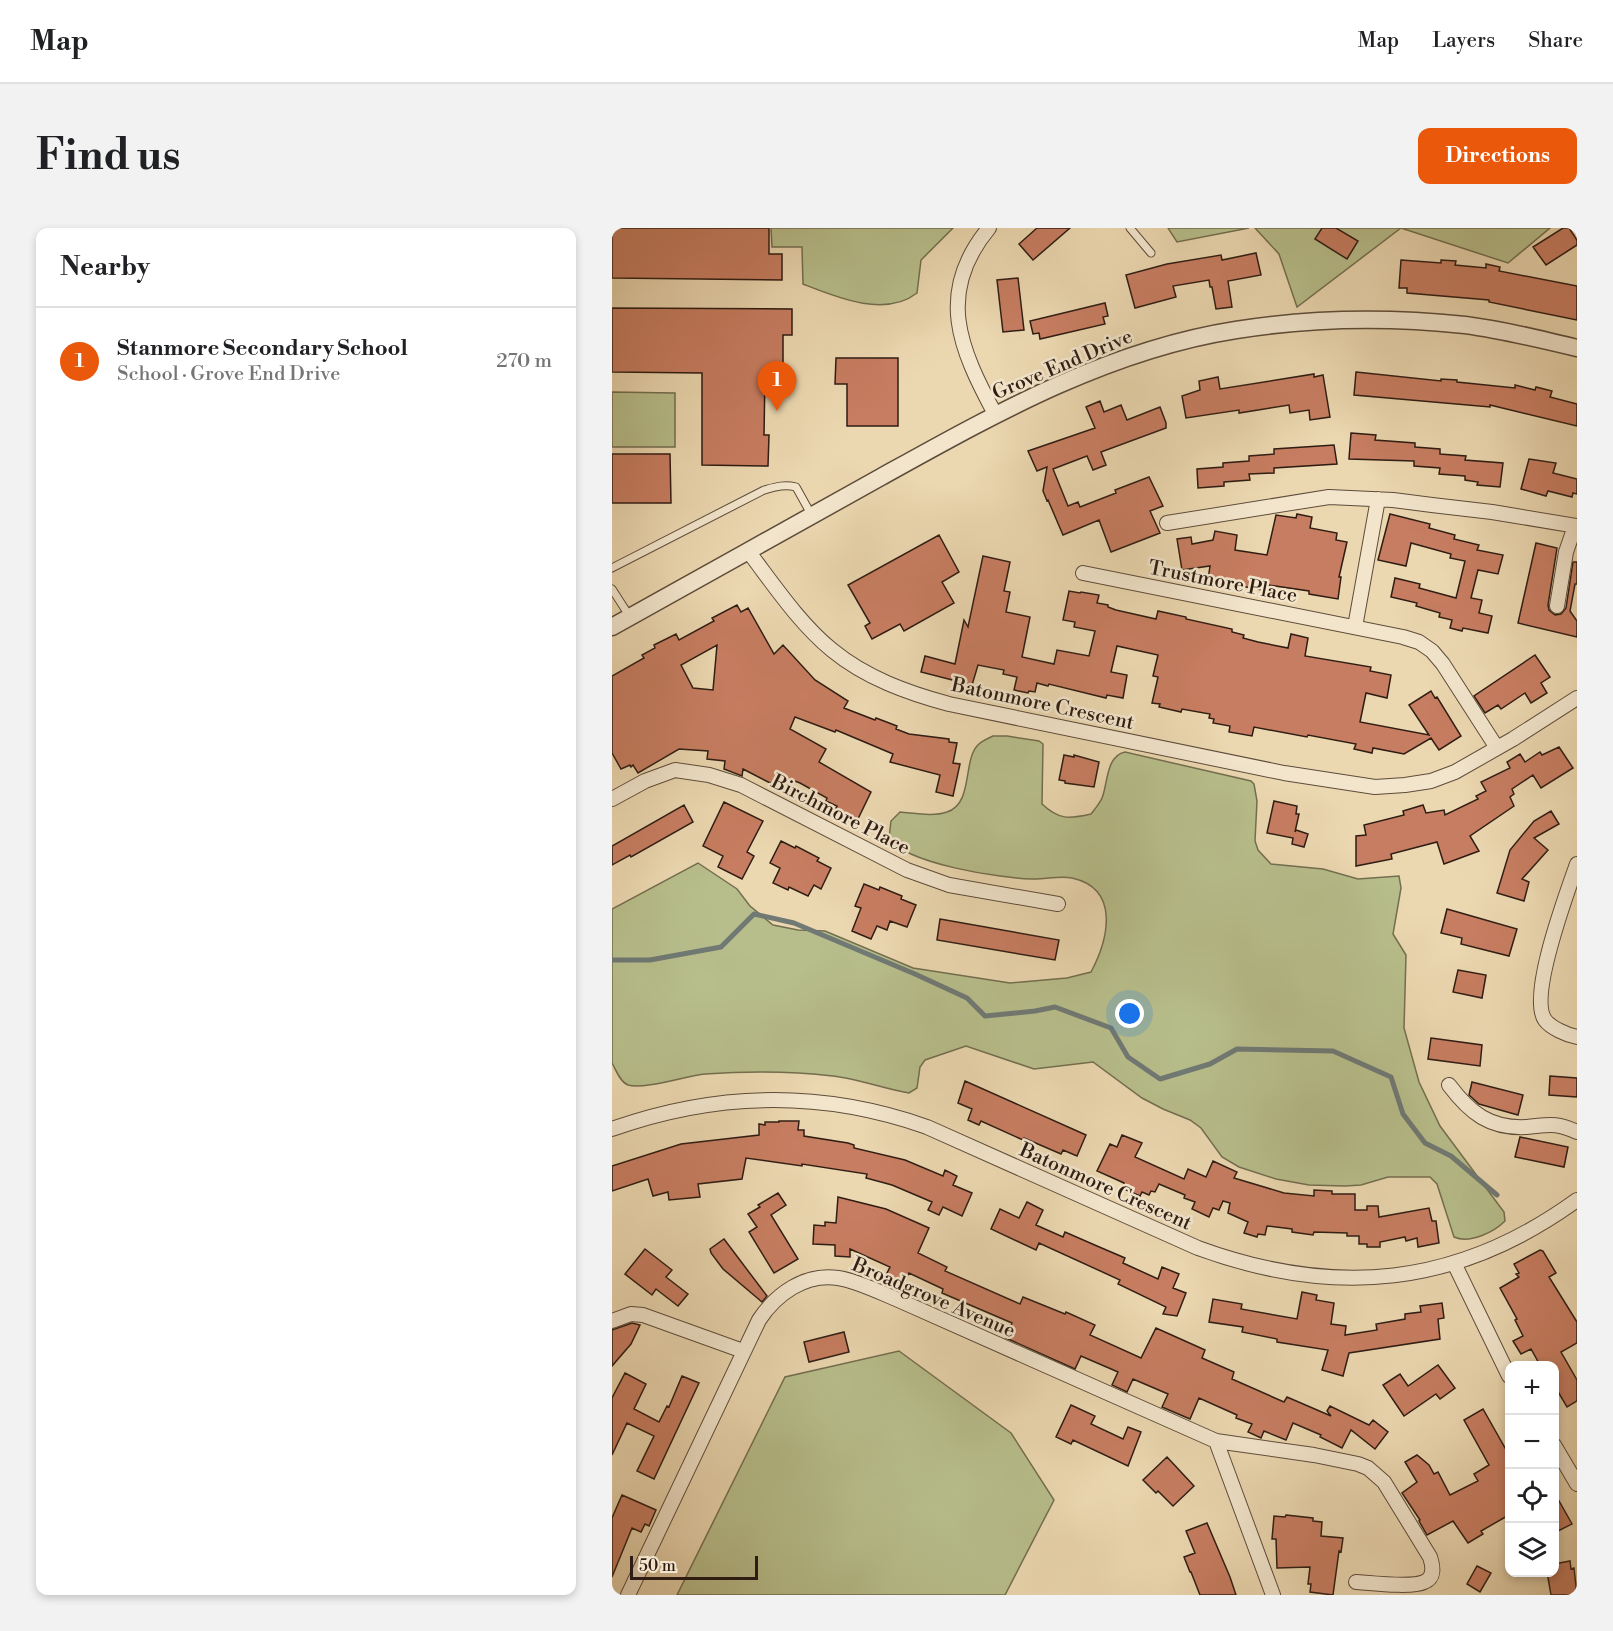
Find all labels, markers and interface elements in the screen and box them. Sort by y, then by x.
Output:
text: Map [30,24,89,59]
text: Map [1358,28,1399,54]
text: Layers [1432,28,1495,54]
text: Share [1528,28,1583,54]
button: Directions [1418,128,1577,184]
text: Find us [36,130,180,183]
text: Nearby [60,251,150,283]
street label: Grove End Drive [989,325,1137,406]
text: Stanmore Secondary School [117,335,408,362]
text: 1 [75,349,84,374]
text: 270 m [496,349,552,374]
text: School · Grove End Drive [117,362,340,387]
pin: 1 [758,362,796,411]
street label: Trustmore Place [1146,556,1299,609]
street label: Batonmore Crescent [948,673,1136,736]
street label: Birchmore Place [766,769,914,861]
your location [1115,999,1144,1028]
street label: Batonmore Crescent [1014,1138,1195,1237]
street label: Broadgrove Avenue [847,1252,1019,1344]
map controls [1505,1361,1559,1577]
button: + [1505,1361,1559,1415]
button: − [1505,1415,1559,1469]
button: locate [1505,1469,1559,1523]
button: layers [1505,1523,1559,1577]
scale bar [630,1553,758,1580]
text: 50 m [639,1556,676,1576]

